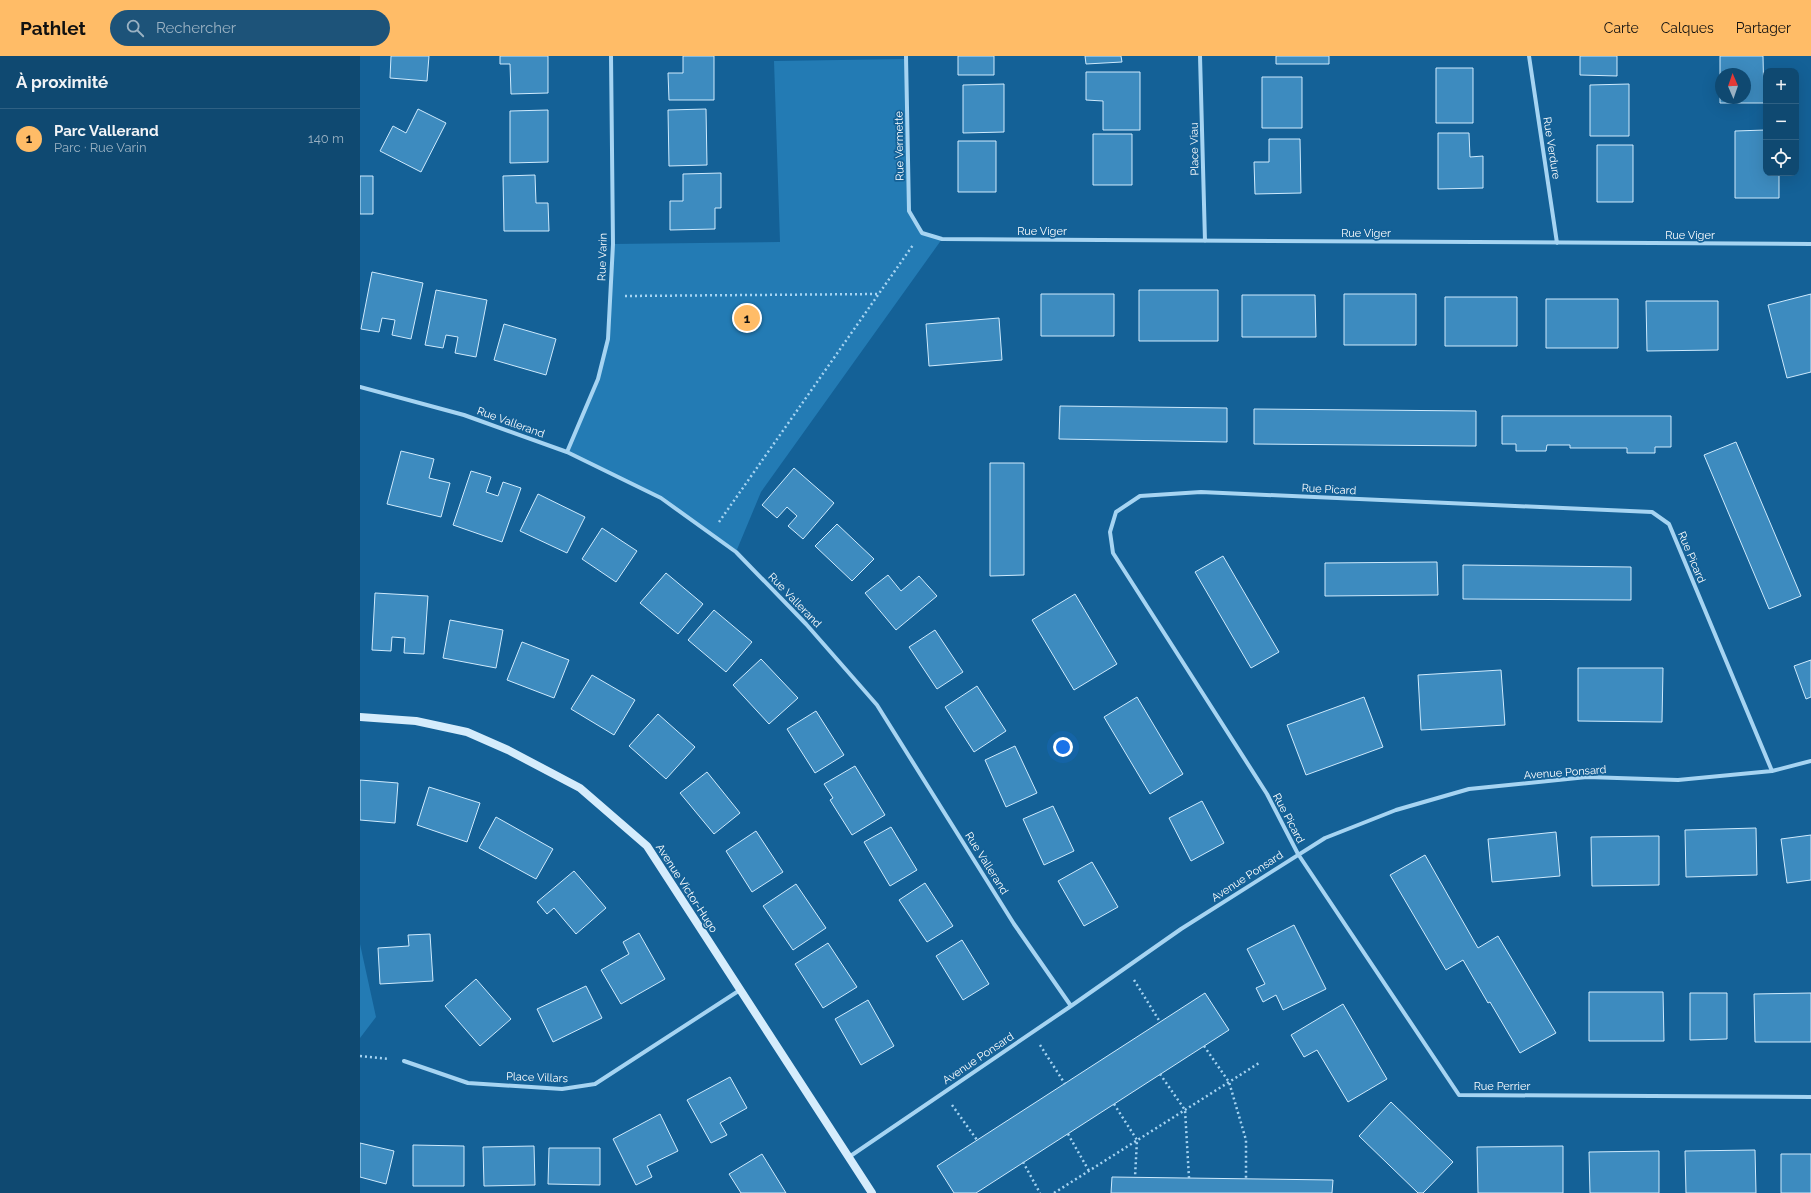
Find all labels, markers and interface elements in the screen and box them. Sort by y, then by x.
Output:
search box [110,10,390,46]
text: Pathlet [20,17,86,39]
icon: search [124,17,146,39]
text: Rechercher [156,19,236,37]
text: Carte [1604,20,1639,36]
text: Calques [1661,20,1714,36]
text: Partager [1736,20,1791,36]
north arrow [1715,68,1751,104]
map controls [1763,68,1799,176]
button: + [1763,68,1799,104]
text: À proximité [16,72,108,92]
button: − [1763,104,1799,140]
street label: Rue Vermette [892,110,907,181]
street label: Rue Verdure [1540,116,1563,181]
text: Parc Vallerand [54,122,159,140]
street label: Place Viau [1188,122,1201,176]
text: 1 [26,131,32,146]
text: 140 m [308,131,344,146]
text: Parc · Rue Varin [54,140,147,155]
button: locate [1763,140,1799,176]
street label: Rue Viger [1017,225,1067,238]
street label: Rue Viger [1341,227,1391,240]
street label: Rue Viger [1665,229,1715,242]
street label: Rue Varin [595,233,610,281]
pin: 1 [734,303,760,333]
street label: Rue Vallerand [475,404,547,441]
street label: Rue Picard [1301,482,1357,497]
street label: Rue Picard [1675,529,1708,585]
street label: Rue Vallerand [765,570,824,630]
your location [1053,737,1073,757]
street label: Avenue Ponsard [1523,763,1607,782]
street label: Rue Picard [1270,791,1307,846]
street label: Rue Vallerand [962,830,1011,897]
street label: Avenue Victor-Hugo [653,841,720,935]
street label: Avenue Ponsard [1209,848,1286,904]
street label: Avenue Ponsard [940,1030,1016,1087]
street label: Place Villars [506,1070,568,1085]
street label: Rue Perrier [1474,1080,1530,1093]

